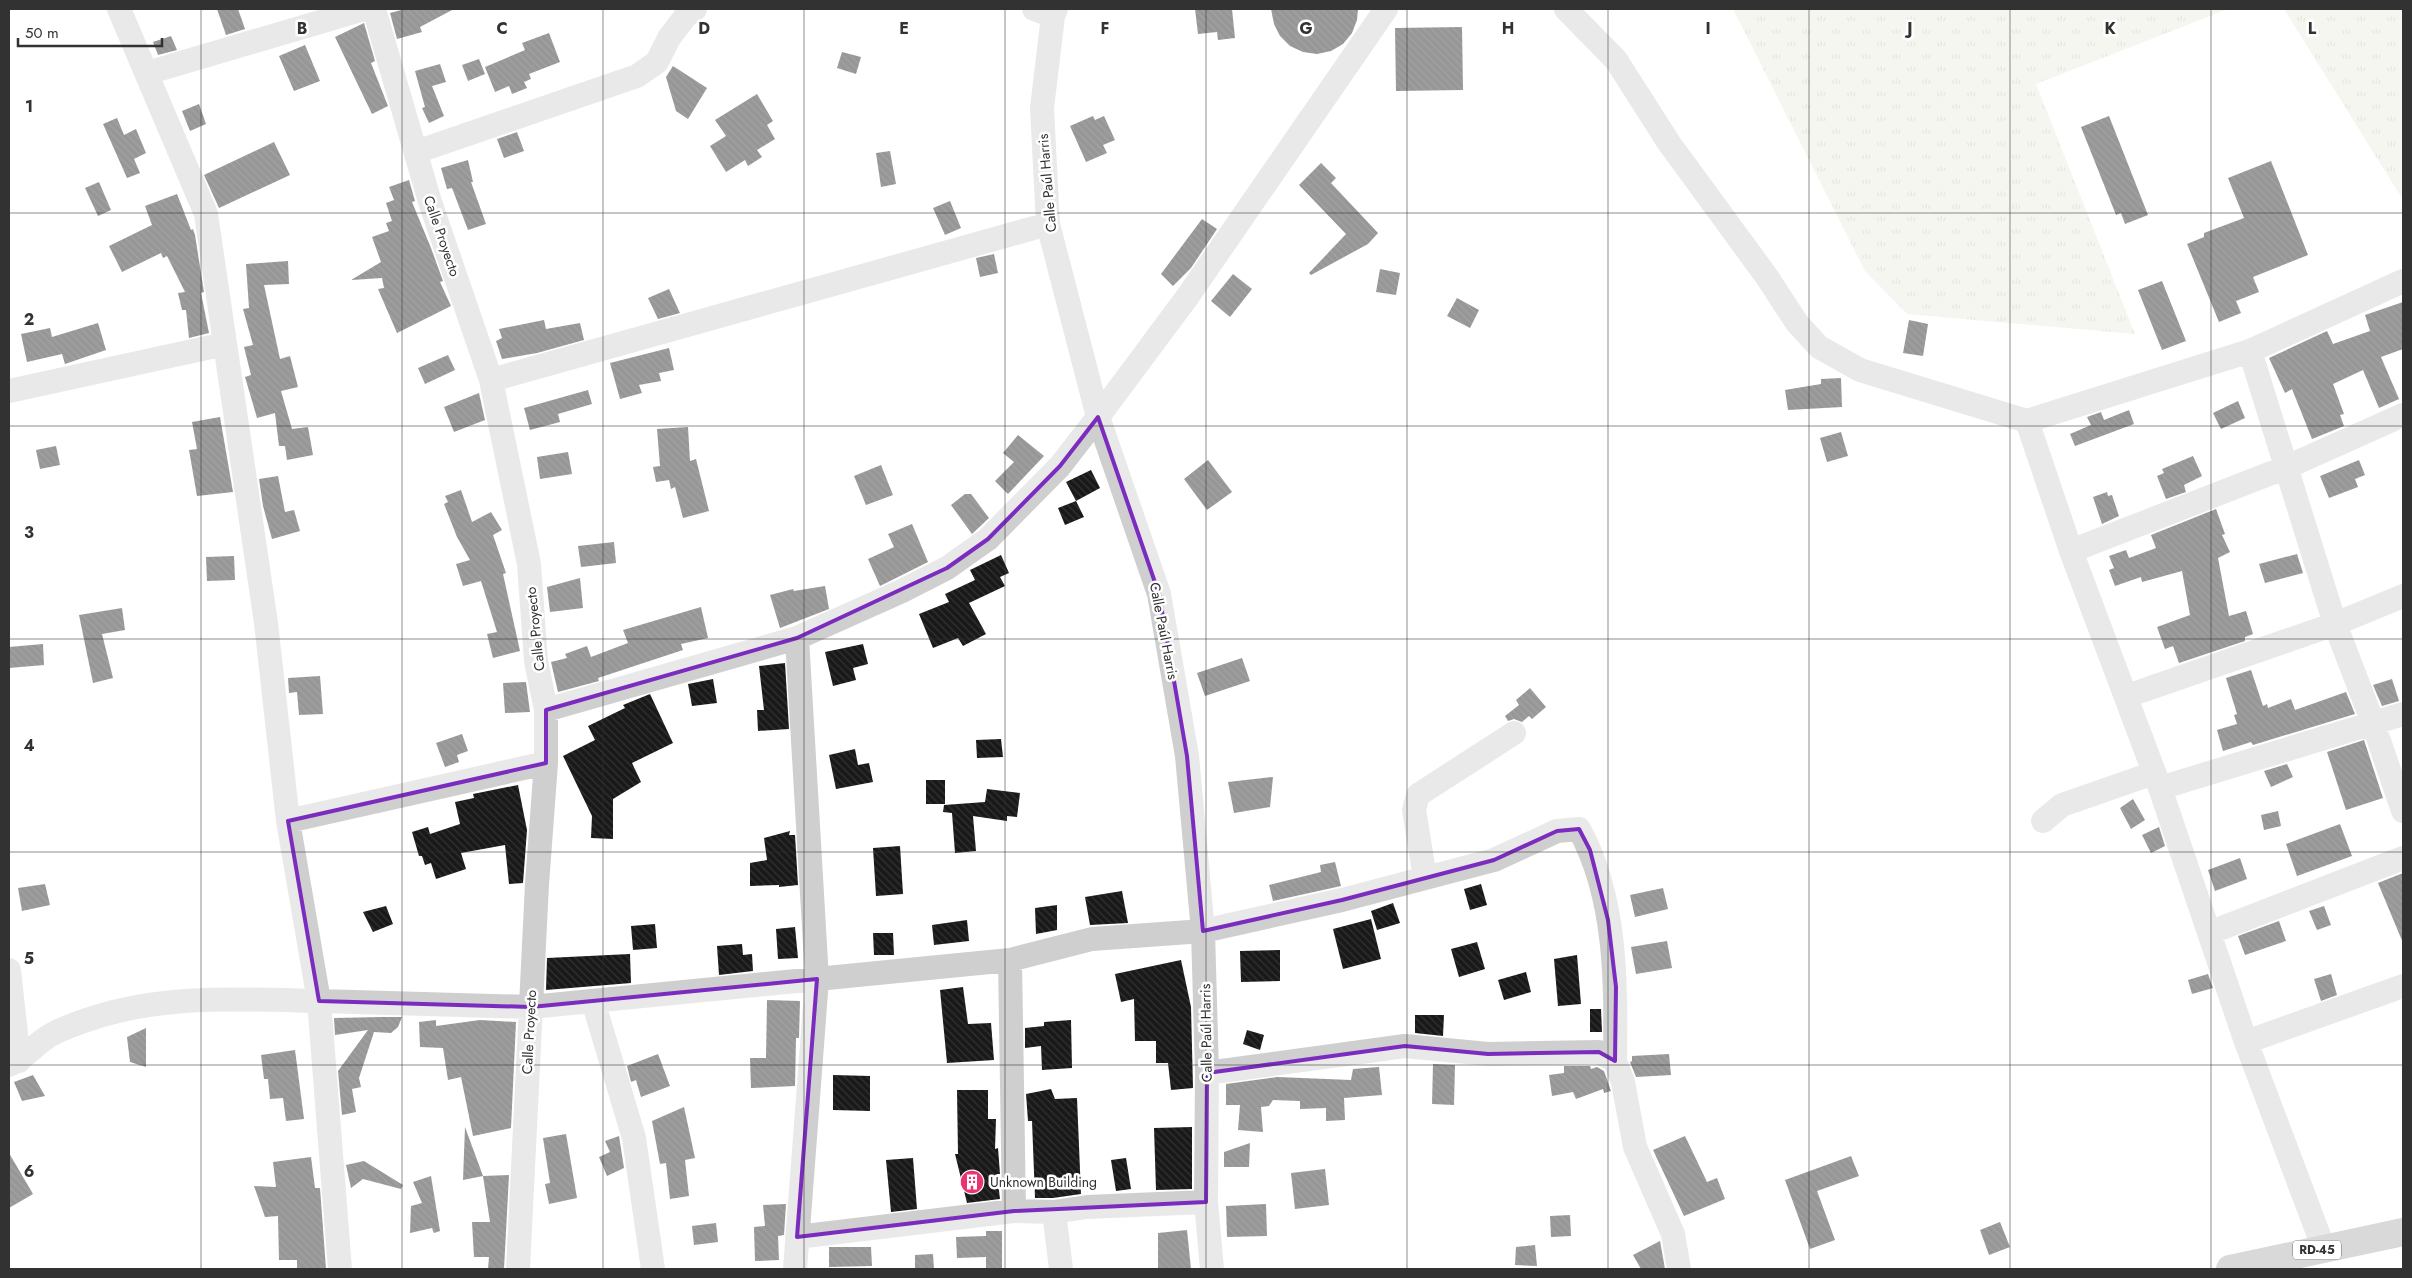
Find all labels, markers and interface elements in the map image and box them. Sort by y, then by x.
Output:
scale bar [18,15,161,47]
text: B [297,17,307,40]
text: C [496,17,508,40]
text: D [698,17,710,40]
text: E [899,17,909,40]
text: F [1101,17,1109,40]
text: G [1299,17,1313,40]
text: H [1502,17,1514,40]
text: I [1705,17,1711,40]
text: J [1904,17,1913,40]
text: K [2104,17,2116,40]
text: L [2308,17,2317,40]
text: 50 m [25,22,59,44]
text: 1 [25,95,33,118]
street label: Calle Paúl Harris [1033,133,1061,233]
street label: Calle Proyecto [419,193,465,280]
text: 2 [24,308,34,331]
text: 3 [24,521,34,544]
street label: Calle Paúl Harris [1145,581,1183,682]
street label: Calle Proyecto [521,586,549,672]
text: 4 [23,734,35,757]
text: 5 [24,947,34,970]
street label: Calle Paúl Harris [1195,983,1217,1082]
street label: Calle Proyecto [517,989,541,1075]
text: 6 [24,1160,34,1183]
building icon: Unknown Building [959,1169,985,1195]
place label: Unknown Building [990,1172,1097,1192]
road number: RD-45 [2293,1240,2341,1260]

